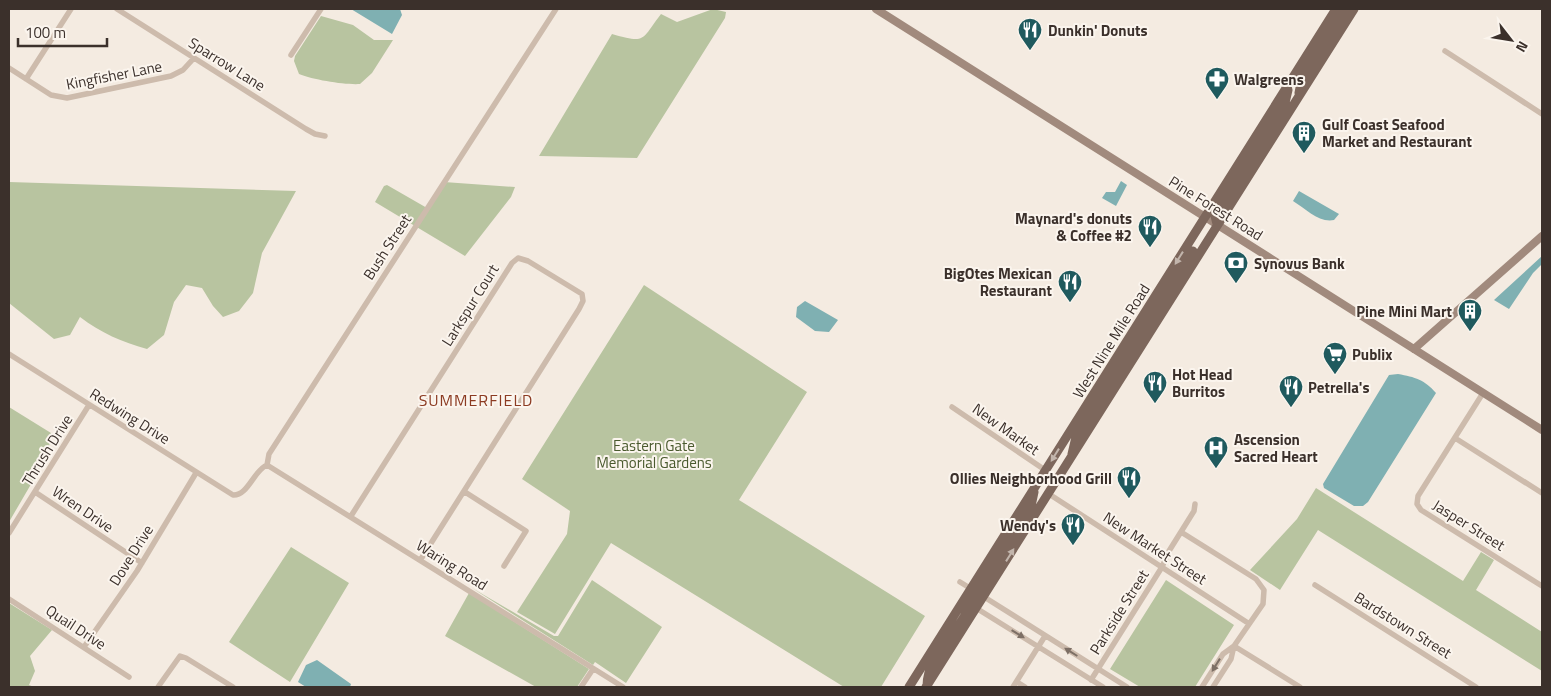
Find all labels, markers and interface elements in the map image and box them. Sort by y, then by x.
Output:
scale bar [18,15,106,47]
north arrow [1486,15,1536,65]
restaurant icon: Dunkin' Donuts [1017,17,1043,51]
place label: Dunkin' Donuts [1048,19,1147,42]
text: 100 m [25,21,66,44]
street label: Sparrow Lane [184,31,270,97]
text: N [1511,37,1534,57]
street label: Kingfisher Lane [64,54,164,96]
pharmacy icon: Walgreens [1204,66,1230,100]
place label: Walgreens [1234,68,1304,91]
place label: Gulf Coast Seafood Market and Restaurant [1322,113,1472,153]
building icon: Gulf Coast Seafood Market and Restaurant [1291,120,1317,154]
street label: Pine Forest Road [1164,170,1268,246]
place label: Maynard's donuts & Coffee #2 [1015,207,1132,247]
street label: Bush Street [357,209,417,284]
restaurant icon: Maynard's donuts & Coffee #2 [1137,214,1163,248]
bank icon: Synovus Bank [1223,250,1249,284]
one-way arrow [1174,251,1184,264]
place label: Synovus Bank [1254,252,1345,275]
street label: Larkspur Court [436,259,505,350]
place label: BigOtes Mexican Restaurant [944,262,1053,302]
restaurant icon: BigOtes Mexican Restaurant [1057,269,1083,303]
street label: West Nine Mile Road [1066,279,1156,403]
building icon: Pine Mini Mart [1457,298,1483,332]
place label: Pine Mini Mart [1356,300,1453,323]
supermarket icon: Publix [1322,341,1348,375]
place label: Publix [1352,343,1392,366]
place label: Hot Head Burritos [1172,363,1232,403]
restaurant icon: Hot Head Burritos [1142,370,1168,404]
restaurant icon: Petrella's [1278,374,1304,408]
place label: Petrella's [1308,376,1369,399]
street label: Redwing Drive [85,382,175,450]
district label: SUMMERFIELD [419,388,533,412]
street label: New Market [968,397,1045,461]
street label: Thrush Drive [16,410,78,490]
place label: Ascension Sacred Heart [1234,428,1318,468]
park label: Eastern Gate Memorial Gardens [596,434,712,474]
hospital icon: Ascension Sacred Heart [1203,435,1229,469]
one-way arrow [1051,448,1060,461]
restaurant icon: Ollies Neighborhood Grill [1116,465,1142,499]
place label: Ollies Neighborhood Grill [950,467,1112,490]
street label: Wren Drive [48,480,118,538]
street label: Jasper Street [1428,494,1510,557]
street label: New Market Street [1099,506,1212,591]
restaurant icon: Wendy's [1060,512,1086,546]
place label: Wendy's [1000,514,1056,537]
street label: Dove Drive [103,520,159,590]
street label: Waring Road [412,534,492,596]
one-way arrow [1005,549,1015,562]
street label: Parkside Street [1084,564,1155,659]
street label: Bardstown Street [1350,586,1457,665]
street label: Quail Drive [41,599,111,655]
one-way arrow [1011,629,1024,639]
one-way arrow [1065,647,1078,657]
one-way arrow [1212,658,1221,671]

